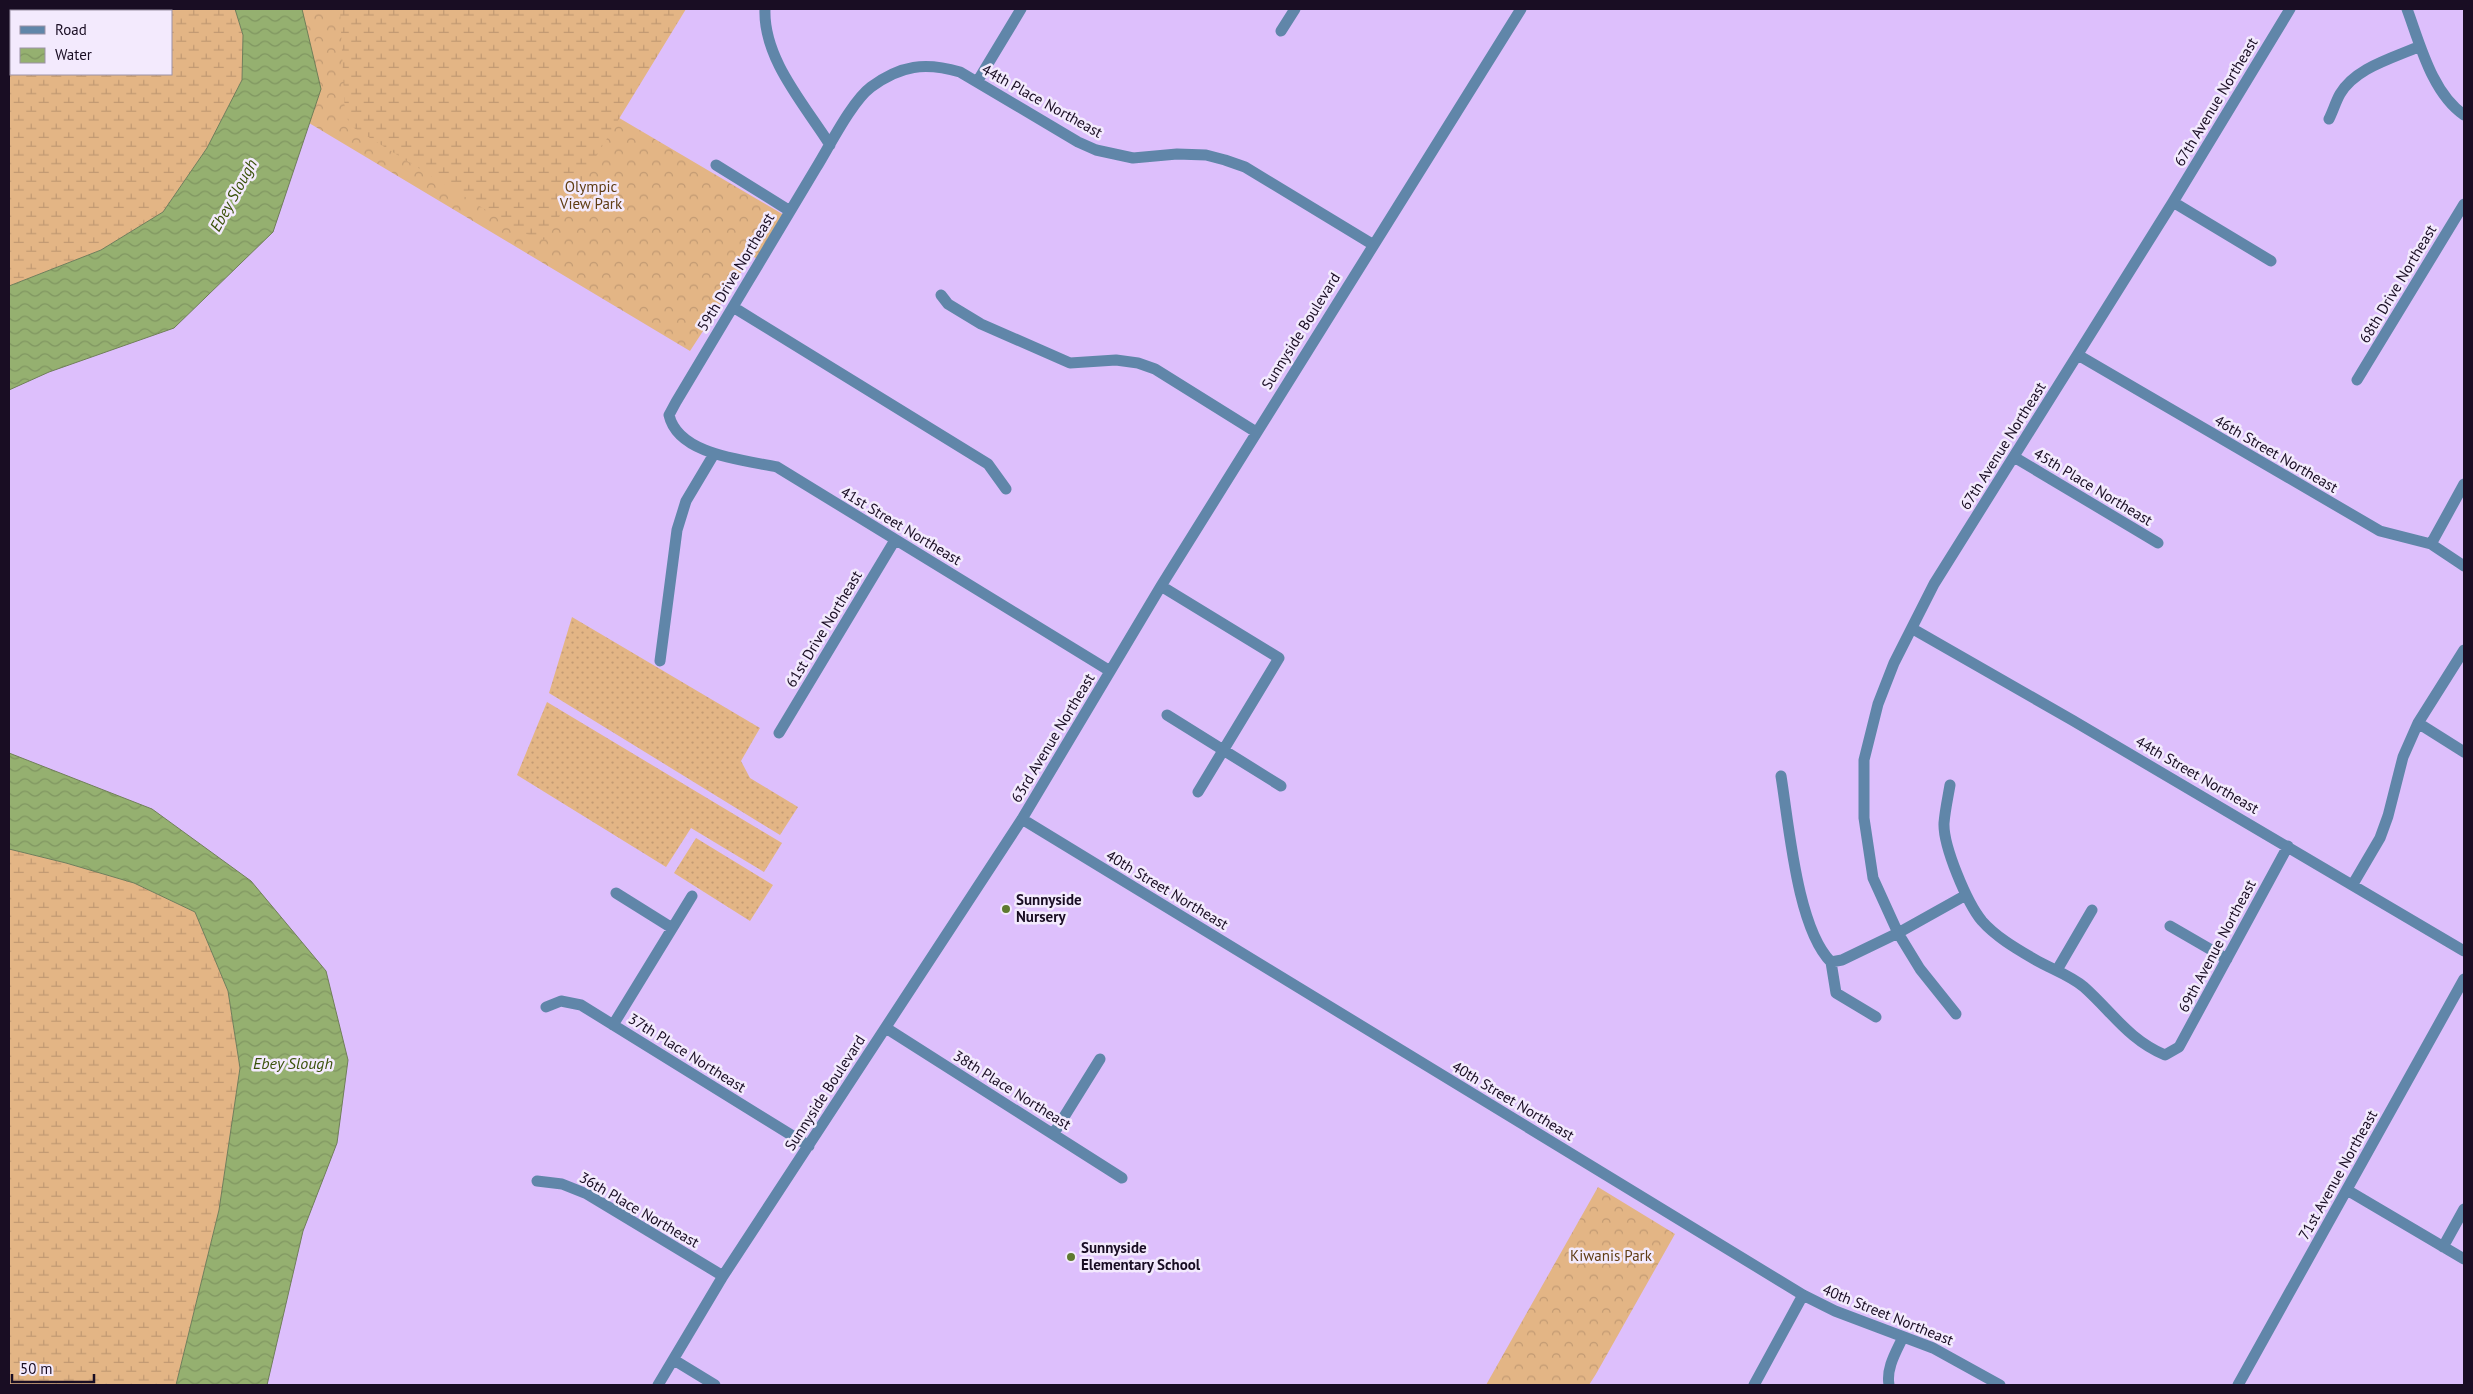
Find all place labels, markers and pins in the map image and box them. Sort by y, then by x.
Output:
place label: Sunnyside Nursery [1016,890,1082,926]
marker: Sunnyside Nursery [1000,903,1012,915]
place label: Sunnyside Elementary School [1081,1238,1201,1274]
marker: Sunnyside Elementary School [1065,1251,1077,1263]

